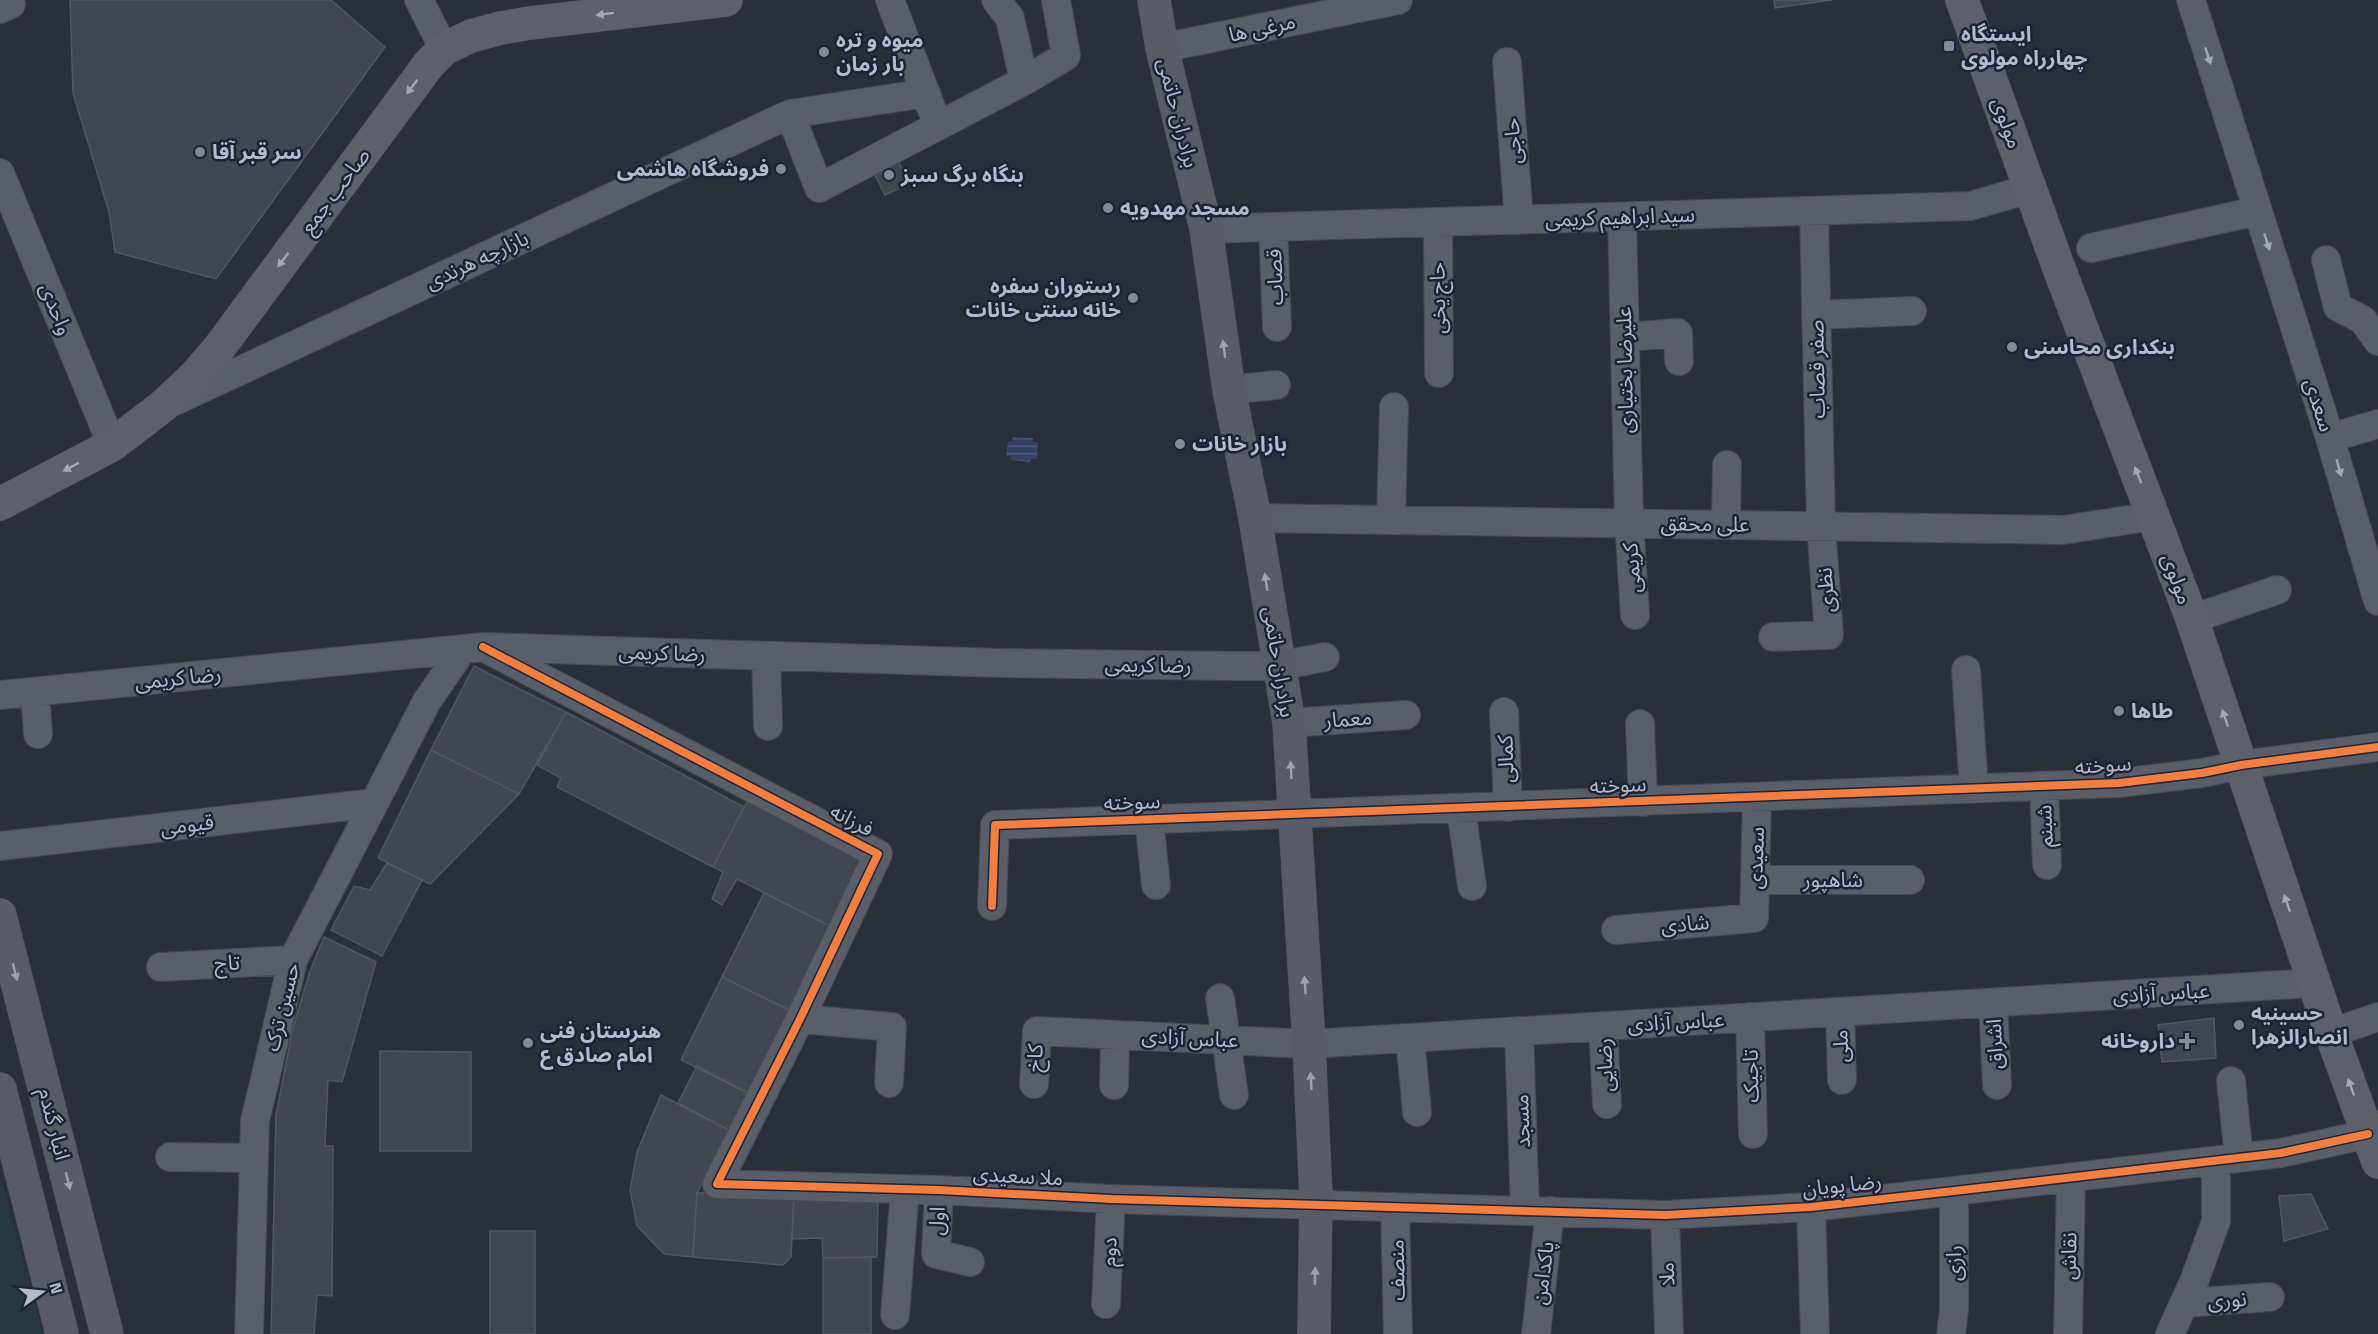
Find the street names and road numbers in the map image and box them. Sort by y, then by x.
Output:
street label: مرغی ها [1225,4,1298,50]
street label: برادران حاتمی [1150,55,1208,171]
street label: مولوی [1984,93,2032,153]
street label: حاجی [1494,117,1530,165]
street label: صاحب جمع [291,141,377,240]
street label: سید ابراهیم کریمی [1544,197,1696,235]
street label: بازارچه هرندی [420,221,533,297]
street label: قصاب [1257,248,1291,306]
street label: حاج یخی [1420,262,1454,334]
street label: واحدی [32,278,82,340]
street label: علیرضا بختیاری [1607,306,1641,434]
street label: صفر قصاب [1799,319,1833,419]
street label: سعدی [2296,374,2344,436]
street label: علی محقق [1660,506,1750,540]
street label: کریمی [1613,542,1649,594]
street label: مولوی [2154,549,2202,609]
street label: نظری [1807,567,1843,614]
street label: برادران حاتمی [1255,604,1305,720]
street label: رضا کریمی [618,634,706,670]
street label: رضا کریمی [1104,647,1192,681]
street label: رضا کریمی [133,657,223,697]
street label: معمار [1322,700,1373,736]
street label: کمالی [1488,734,1522,783]
street label: سوخته [2073,746,2132,782]
street label: سوخته [1589,767,1647,801]
street label: سوخته [1103,784,1161,818]
street label: فرزانه [825,794,880,844]
street label: شبنم [2027,804,2061,848]
street label: قیومی [158,805,215,843]
street label: سعیدی [1738,826,1772,890]
street label: شاهپور [1802,863,1863,895]
street label: شادی [1659,905,1710,941]
street label: تاج [213,945,241,979]
street label: حسین ترک [255,959,307,1054]
street label: عباس آزادی [2112,973,2210,1011]
street label: عباس آزادی [1627,1002,1725,1040]
street label: عباس آزادی [1141,1018,1239,1056]
street label: اشراق [1977,1018,2011,1070]
street label: ملی [1823,1029,1857,1063]
street label: رضایی [1587,1037,1621,1093]
street label: کاخ [1017,1043,1051,1073]
street label: تاجیک [1734,1049,1766,1103]
street label: انبار گندم [30,1084,79,1164]
street label: مسجد [1504,1094,1538,1148]
street label: ملا سعیدی [972,1157,1064,1193]
street label: رضا پویان [1801,1164,1883,1204]
street label: اول [919,1206,953,1236]
street label: نقاش [2052,1232,2084,1280]
street label: دوم [1091,1237,1126,1267]
street label: منصف [1379,1239,1413,1301]
street label: پاکدامن [1522,1239,1562,1306]
street label: رازی [1937,1245,1969,1281]
street label: ملا [1650,1262,1682,1286]
street label: نوری [2206,1282,2248,1316]

